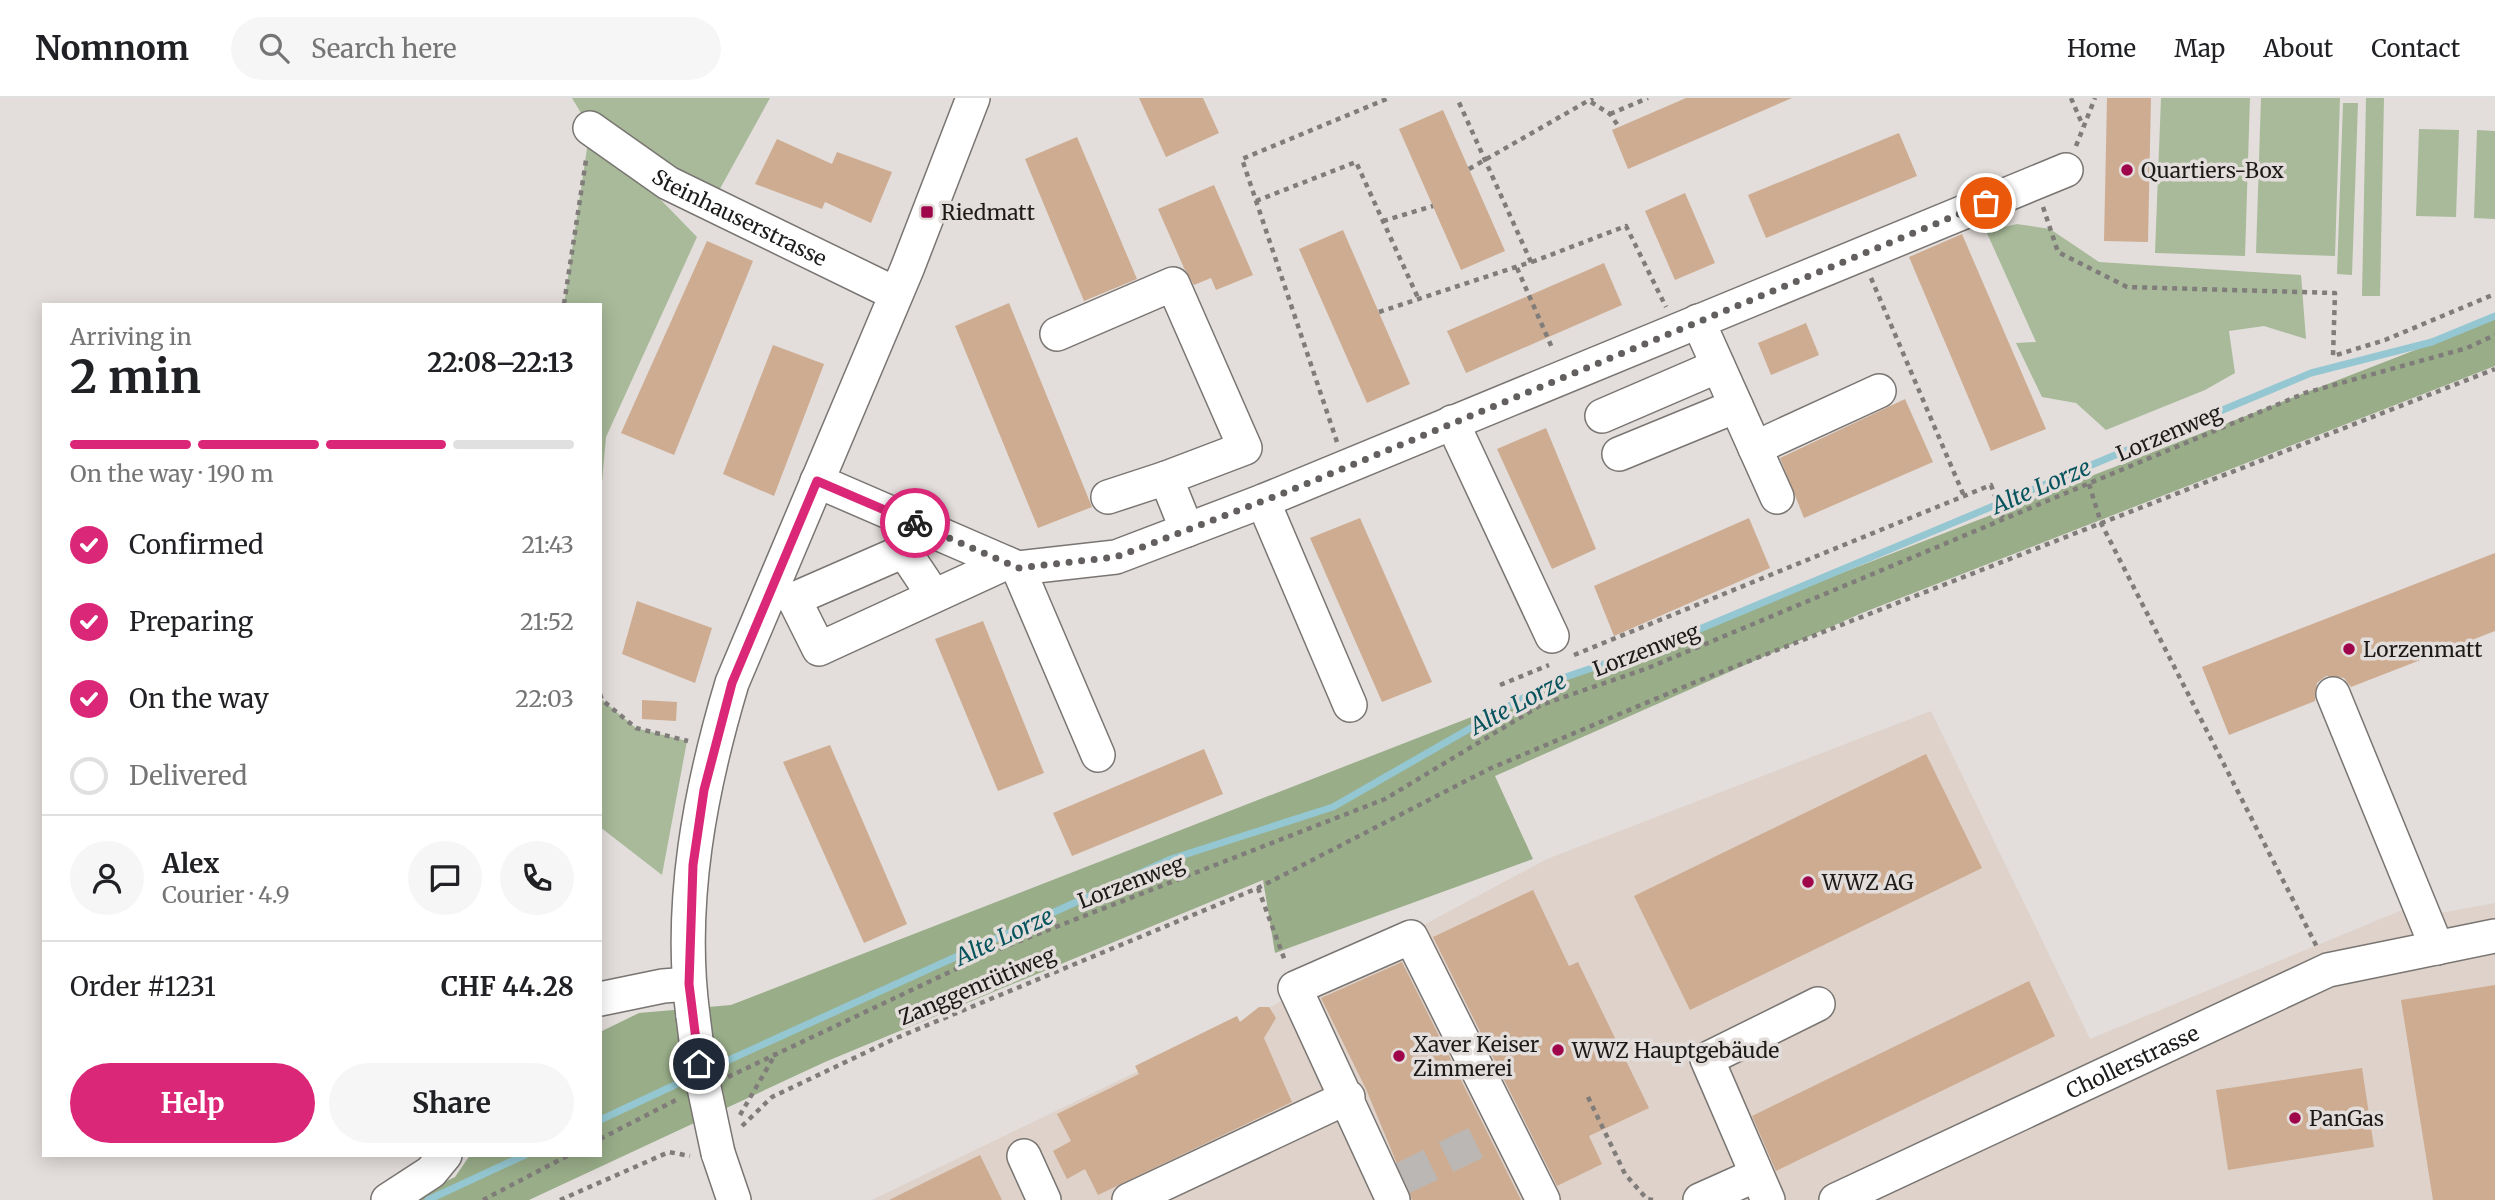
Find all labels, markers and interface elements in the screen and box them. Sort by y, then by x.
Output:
search box [231,17,721,80]
text: Nomnom [35,28,189,69]
icon: search [255,29,293,67]
text: Search here [311,32,457,65]
text: Home [2067,33,2136,64]
text: Map [2174,33,2225,64]
text: About [2263,33,2333,64]
text: Contact [2371,33,2460,64]
place label: Quartiers-Box [2141,157,2284,184]
marker: Quartiers-Box [2119,162,2135,178]
street label: Steinhauserstrasse [647,163,831,272]
pin [1956,173,2016,233]
icon: bag [1967,184,2005,222]
place label: Riedmatt [941,199,1035,226]
marker: Riedmatt [919,204,935,220]
text: Arriving in [70,322,192,351]
text: 22:08–22:13 [427,346,574,379]
text: 2 min [70,348,201,406]
street label: Lorzenweg [2112,399,2226,467]
water label: Alte Lorze [1985,452,2095,521]
text: On the way · 190 m [70,459,274,488]
courier [880,488,950,558]
icon: bike [896,504,934,542]
icon: check [70,526,108,564]
text: Confirmed [129,528,264,561]
text: 21:43 [521,530,574,559]
icon: check [70,603,108,641]
text: Preparing [129,605,253,638]
text: 21:52 [520,607,574,636]
street label: Lorzenweg [1589,617,1703,683]
place label: Lorzenmatt [2363,636,2482,663]
marker: Lorzenmatt [2341,641,2357,657]
water label: Alte Lorze [1463,665,1571,741]
icon: check [70,680,108,718]
text: On the way [129,682,269,715]
text: 22:03 [515,684,574,713]
text: Delivered [129,759,248,792]
button: person [70,841,144,915]
button: chat [408,841,482,915]
button: phone [500,841,574,915]
text: Alex [162,847,219,880]
street label: Lorzenweg [1074,849,1188,915]
place label: WWZ AG [1821,869,1913,896]
marker: WWZ AG [1800,874,1816,890]
text: Courier · 4.9 [162,880,290,909]
water label: Alte Lorze [948,901,1058,972]
street label: Zanggenrütiweg [895,941,1060,1031]
text: Order #1231 [70,970,216,1003]
text: CHF 44.28 [441,970,574,1003]
street label: Chollerstrasse [2061,1019,2203,1104]
place label: Xaver Keiser Zimmerei [1413,1031,1539,1082]
pin [669,1034,729,1094]
place label: WWZ Hauptgebäude [1571,1037,1779,1064]
marker: WWZ Hauptgebäude [1550,1042,1566,1058]
icon: home [680,1045,718,1083]
marker: Xaver Keiser Zimmerei [1391,1048,1407,1064]
button: Help [70,1063,315,1143]
button: Share [329,1063,574,1143]
place label: PanGas [2309,1105,2384,1132]
marker: PanGas [2287,1110,2303,1126]

